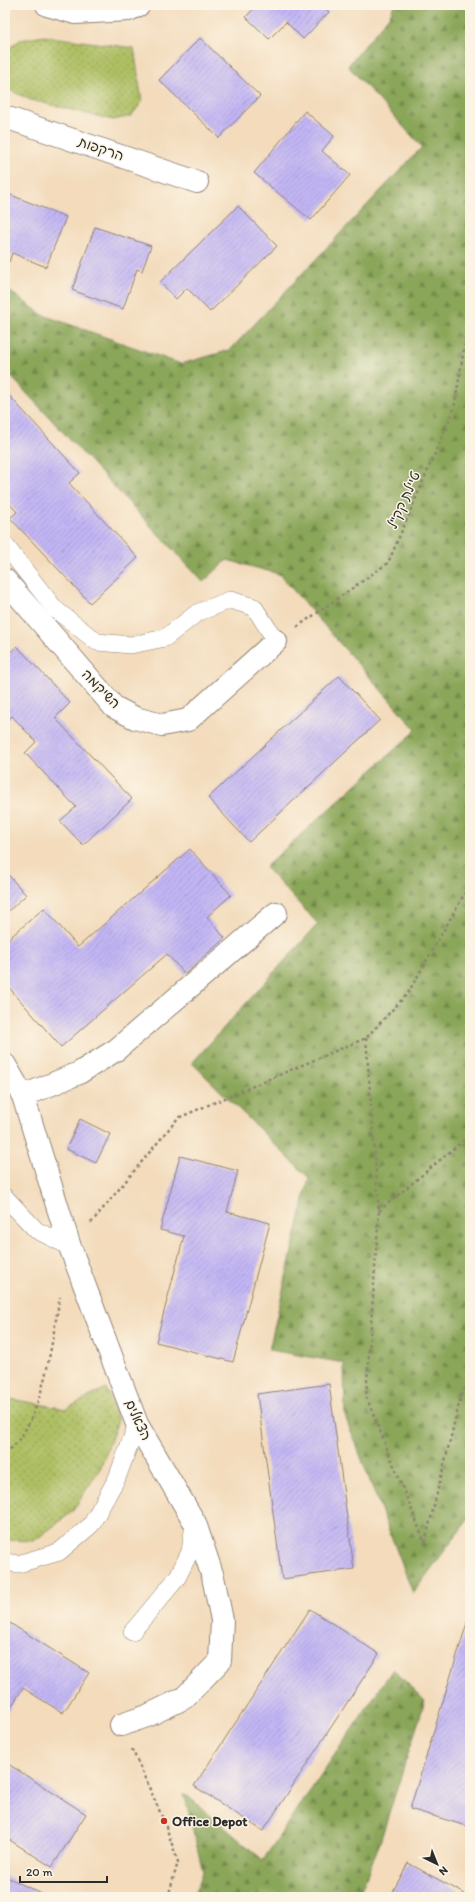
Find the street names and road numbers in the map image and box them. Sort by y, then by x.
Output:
street label: הרקפות [75,133,126,165]
street label: טיילת קק"ל [384,469,424,531]
street label: השיקמה [78,666,124,712]
street label: הצאלים [121,1397,155,1443]

